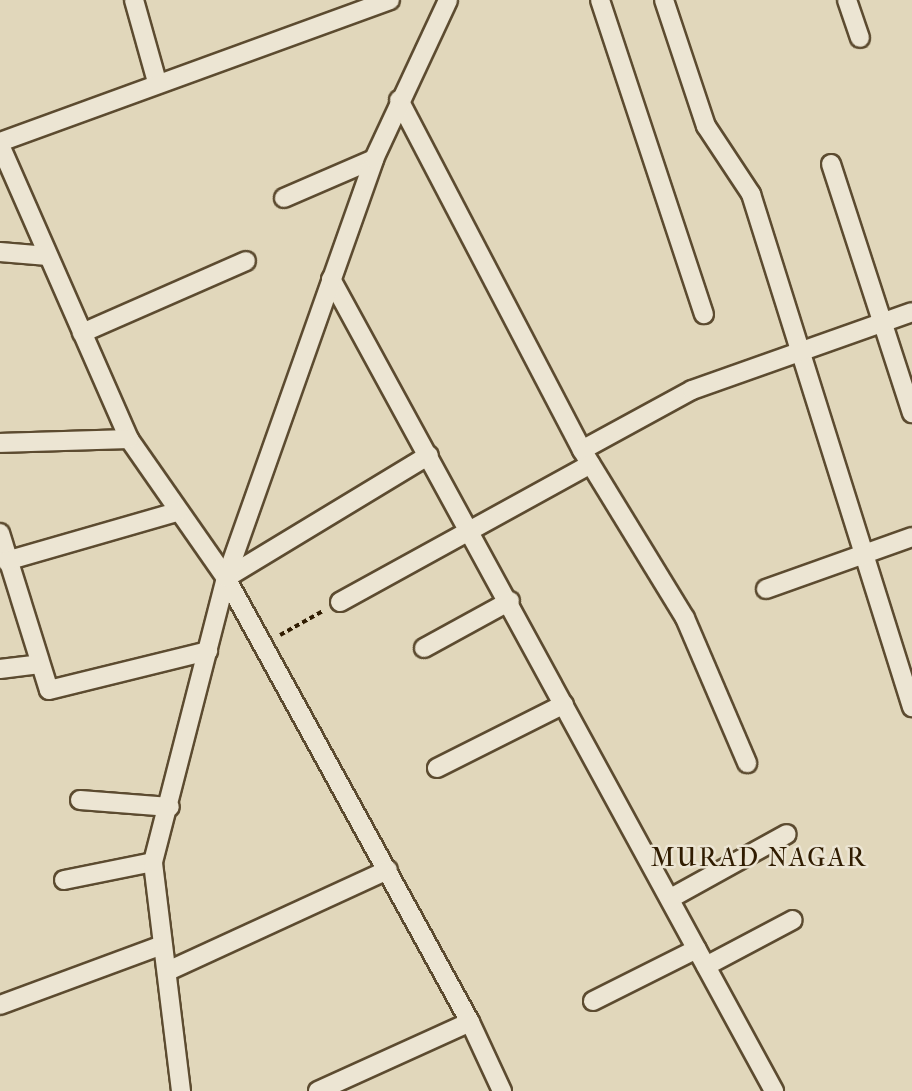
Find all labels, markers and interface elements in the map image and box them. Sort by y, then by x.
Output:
district label: MURAD NAGAR [652,842,866,874]

